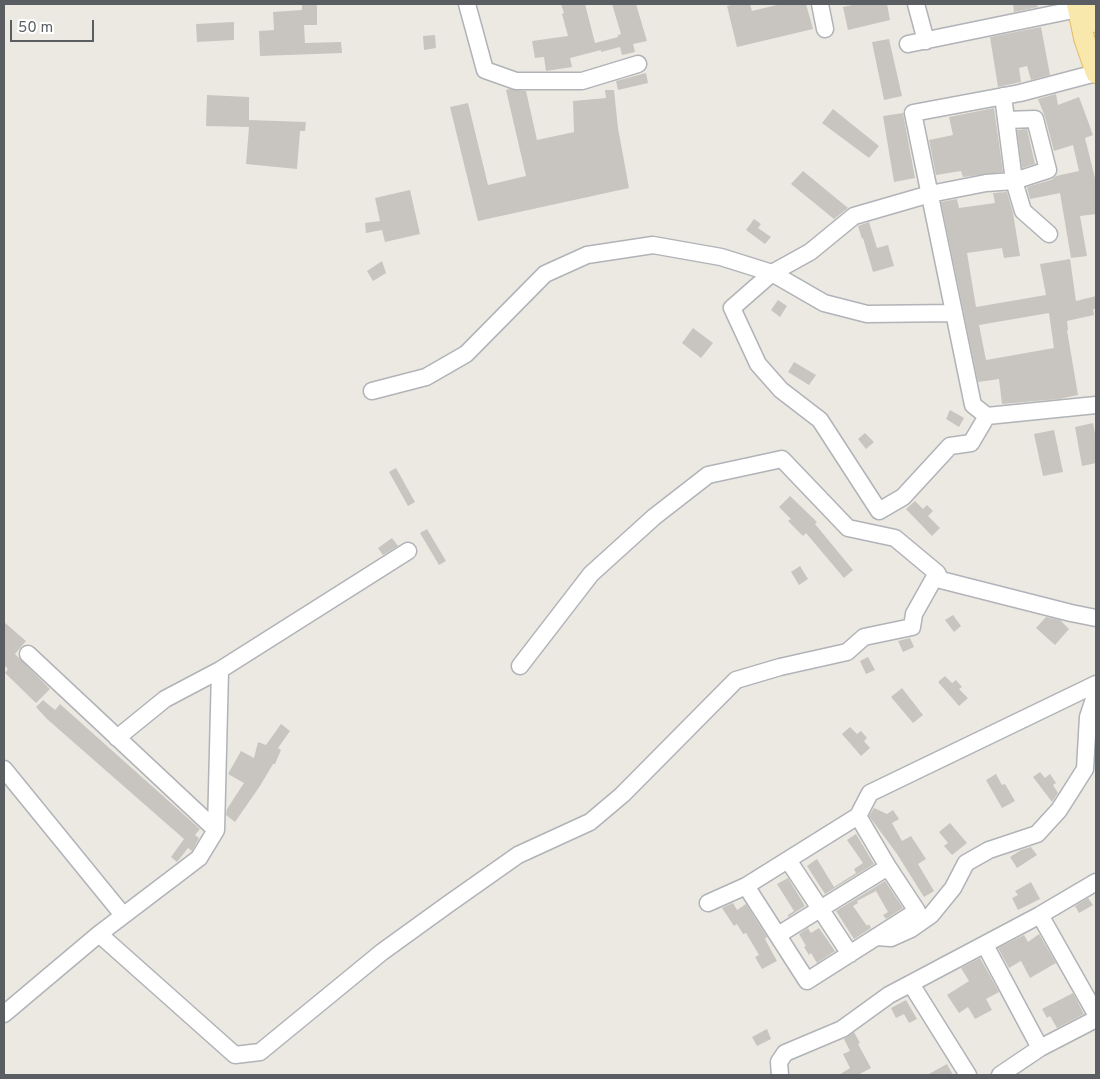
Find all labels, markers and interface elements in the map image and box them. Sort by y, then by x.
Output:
scale bar [12,10,96,42]
text: 50 m [18,19,53,38]

